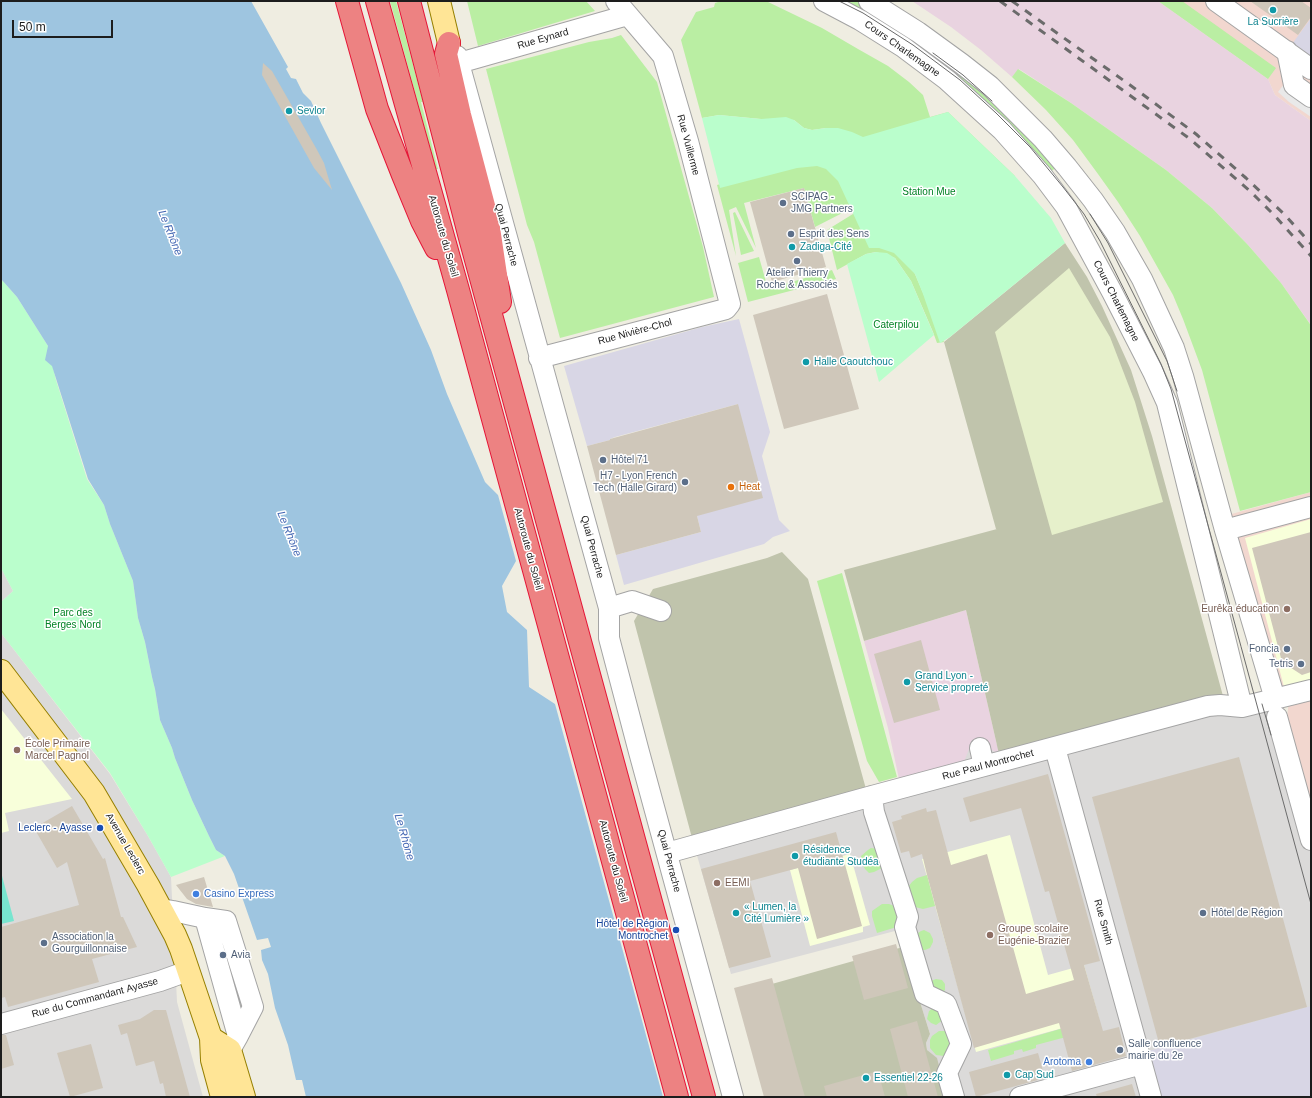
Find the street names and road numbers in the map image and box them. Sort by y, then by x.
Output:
street label: Cours Charlemagne [862,18,942,80]
street label: Rue Eynard [516,26,570,52]
street label: Rue Vuillerme [674,113,702,177]
street label: Autoroute du Soleil [426,194,460,278]
street label: Quai Perrache [492,202,520,268]
street label: Cours Charlemagne [1090,258,1142,344]
street label: Rue Nivière-Chol [597,316,673,348]
street label: Autoroute du Soleil [511,507,545,591]
street label: Quai Perrache [578,514,606,580]
street label: Rue Paul Montrochet [941,747,1035,783]
street label: Avenue Leclerc [103,811,147,877]
street label: Autoroute du Soleil [596,819,630,903]
street label: Quai Perrache [655,828,683,894]
street label: Rue Smith [1091,898,1115,946]
street label: Rue du Commandant Ayasse [30,975,160,1021]

